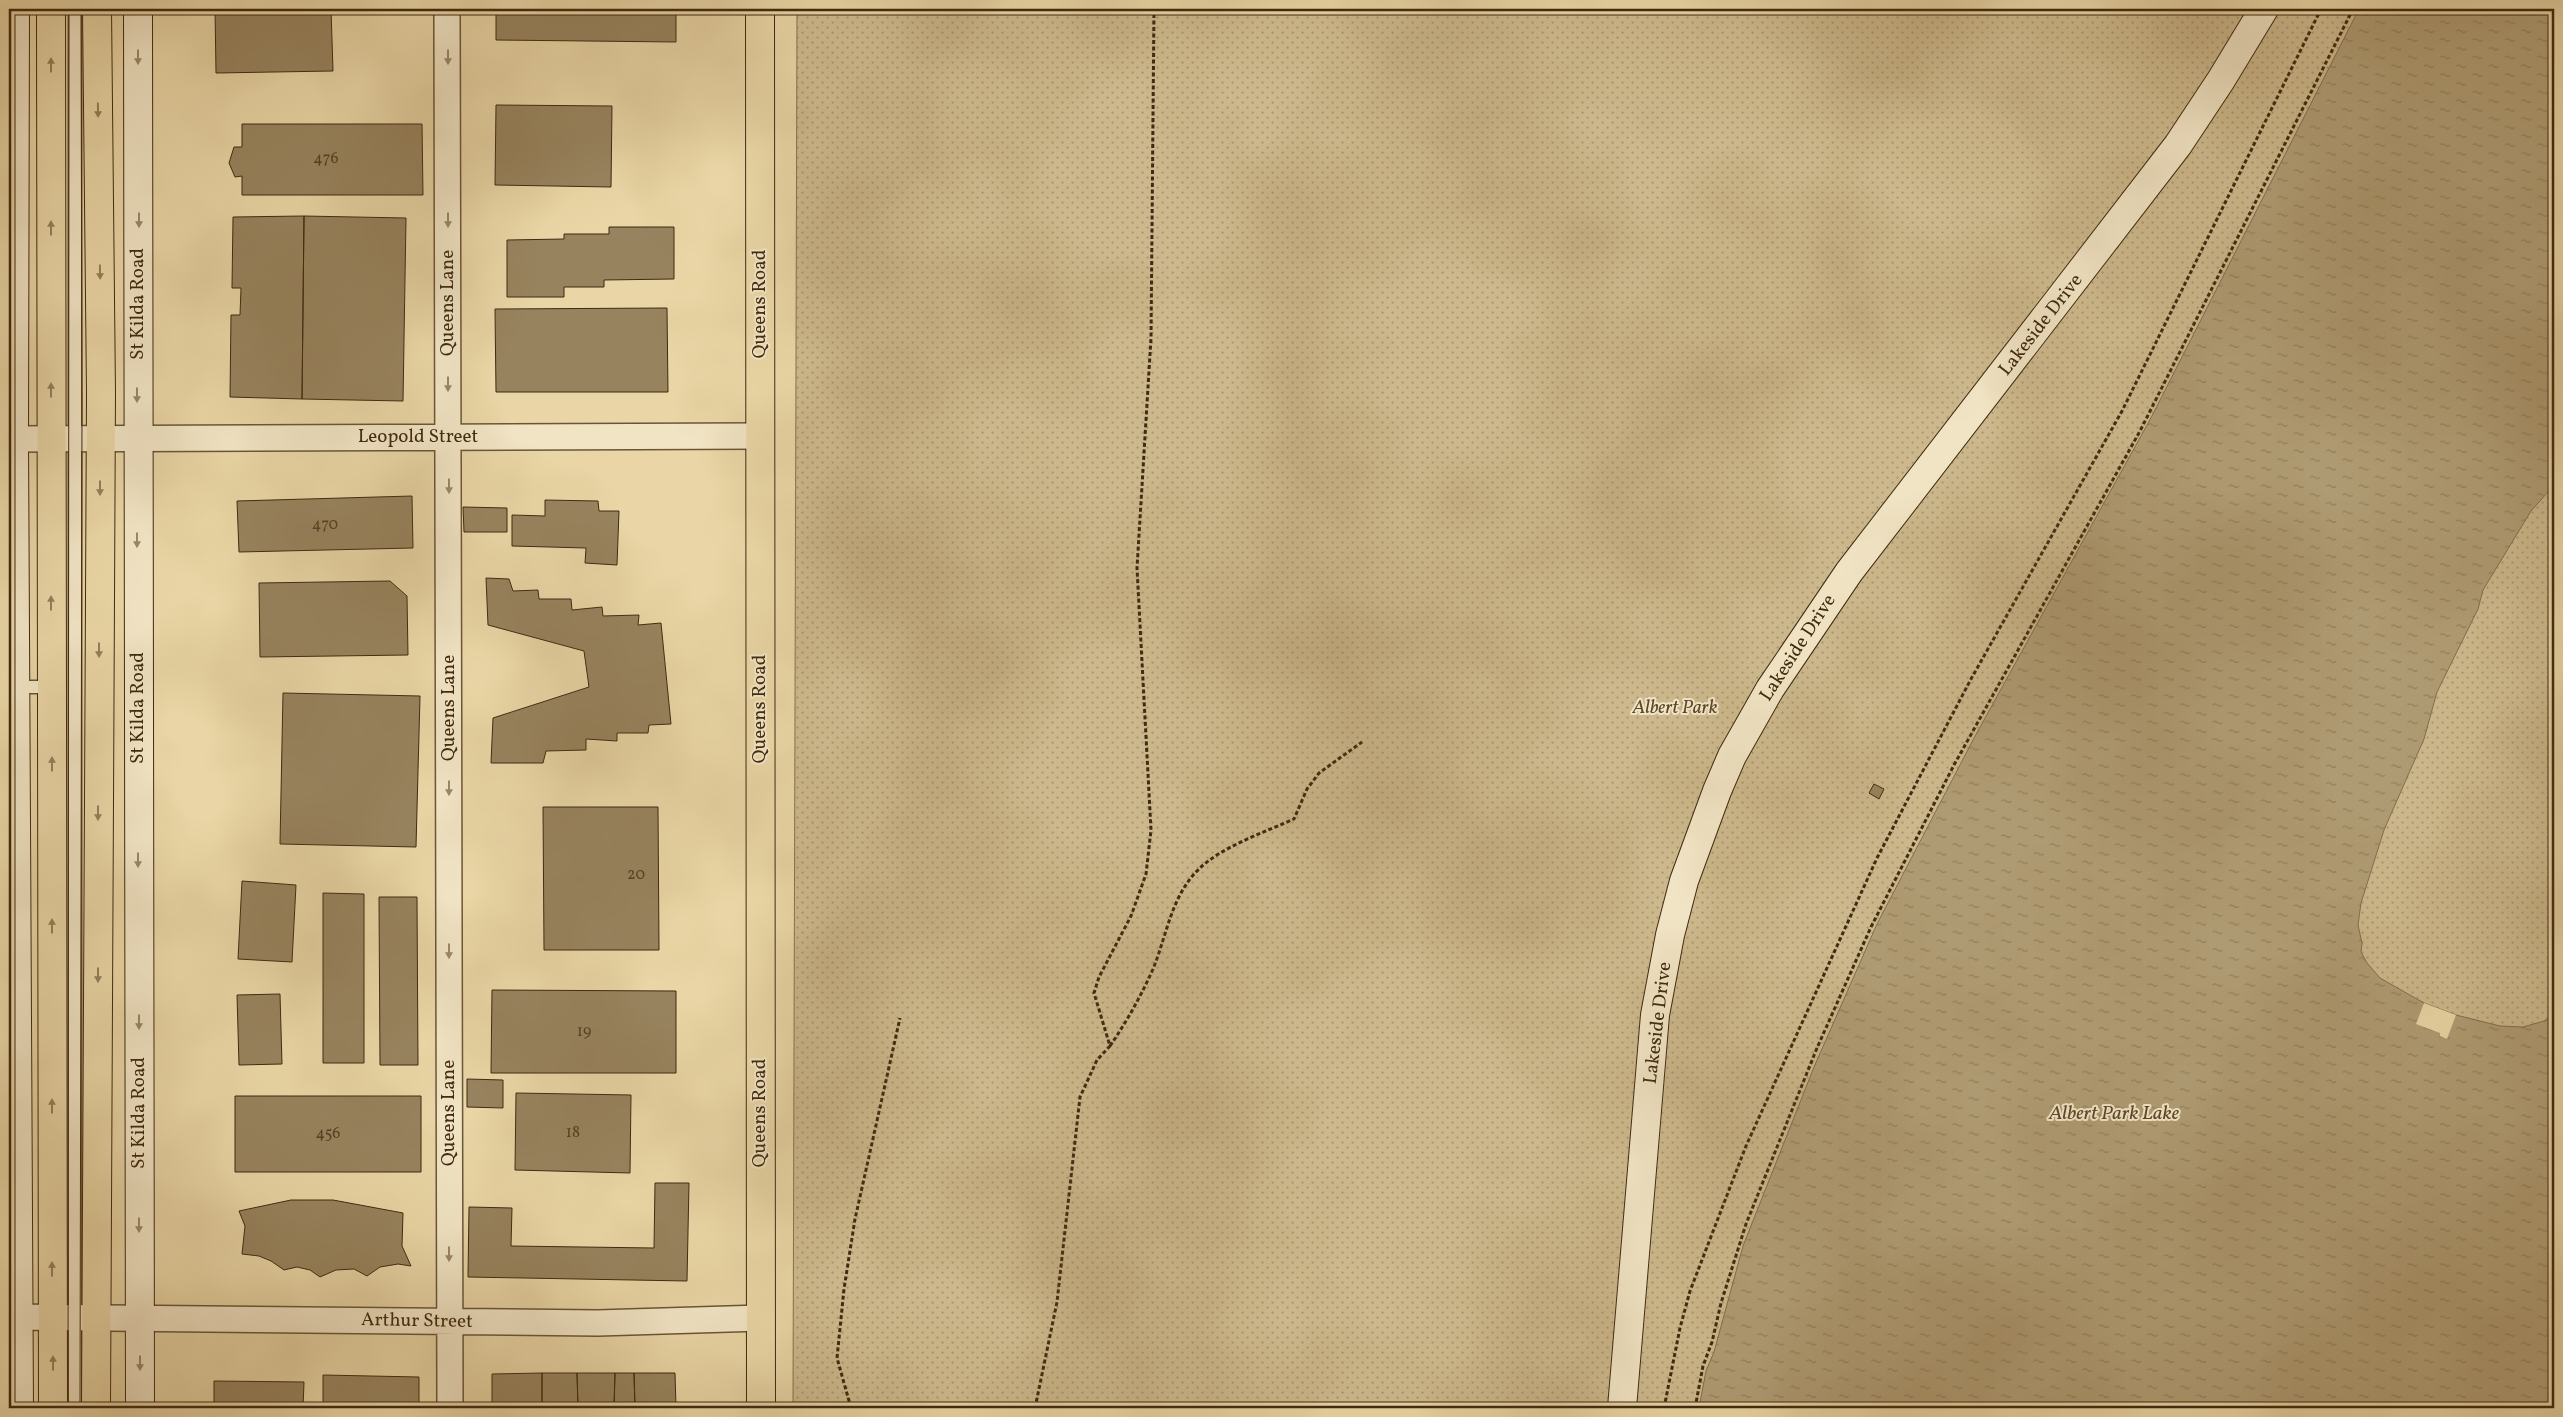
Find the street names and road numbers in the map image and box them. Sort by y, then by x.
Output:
street label: St Kilda Road [125,248,151,360]
street label: Queens Lane [435,250,461,356]
street label: Queens Road [747,250,773,358]
street label: Lakeside Drive [1993,269,2089,381]
street label: Leopold Street [358,424,479,450]
street label: Lakeside Drive [1754,589,1842,707]
street label: St Kilda Road [125,652,151,764]
street label: Queens Lane [436,655,462,761]
street label: Queens Road [747,655,773,763]
street label: Lakeside Drive [1638,960,1678,1086]
street label: St Kilda Road [126,1057,152,1169]
street label: Queens Road [747,1059,773,1167]
street label: Queens Lane [436,1060,462,1166]
street label: Arthur Street [361,1307,473,1335]

